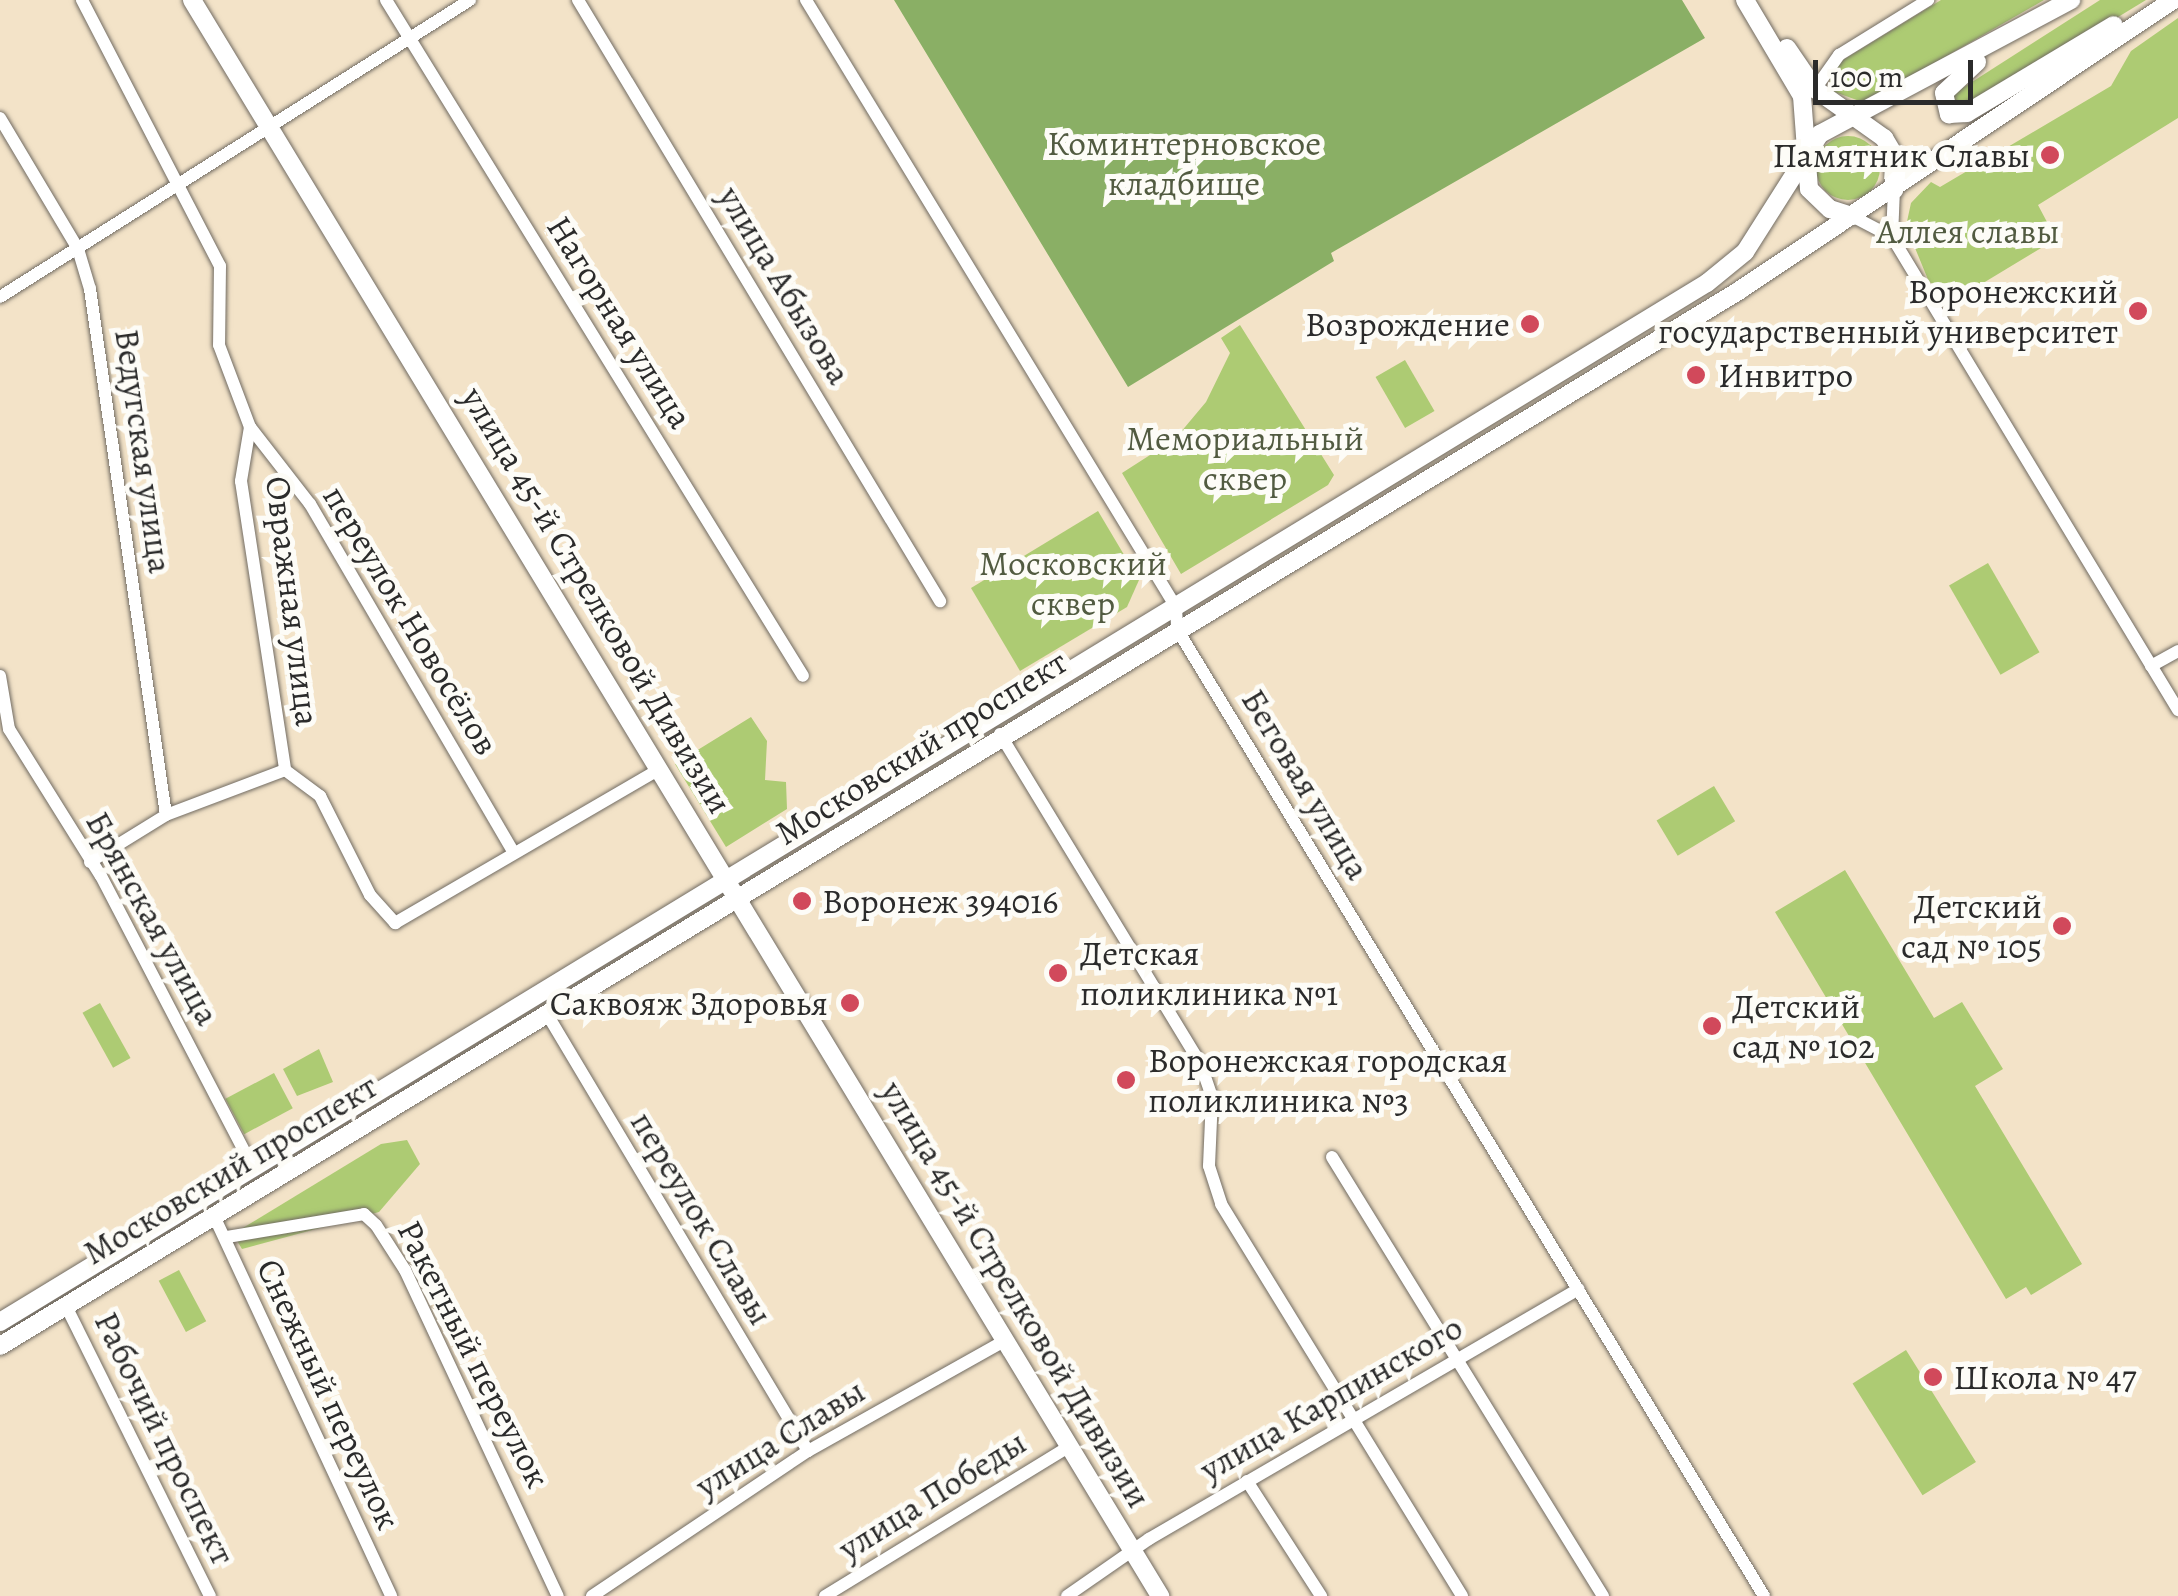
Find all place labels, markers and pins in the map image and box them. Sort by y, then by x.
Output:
place label: Памятник Славы [1772,134,2030,176]
marker: Памятник Славы [2039,144,2061,166]
place label: Воронежский государственный университет [1658,270,2118,352]
marker: Воронежский государственный университет [2127,300,2149,322]
place label: Возрождение [1305,303,1510,345]
marker: Возрождение [1519,313,1541,335]
place label: Инвитро [1718,354,1853,396]
marker: Инвитро [1683,362,1709,388]
place label: Воронеж 394016 [822,880,1058,922]
place label: Детский сад № 105 [1901,885,2042,967]
marker: Воронеж 394016 [791,890,813,912]
marker: Детский сад № 105 [2051,915,2073,937]
place label: Детская поликлиника №1 [1080,932,1338,1014]
marker: Детская поликлиника №1 [1045,960,1071,986]
place label: Саквояж Здоровья [550,982,828,1024]
place label: Детский сад № 102 [1732,985,1875,1067]
marker: Саквояж Здоровья [837,990,863,1016]
marker: Детский сад № 102 [1701,1015,1723,1037]
place label: Воронежская городская поликлиника №3 [1148,1039,1507,1121]
marker: Воронежская городская поликлиника №3 [1113,1067,1139,1093]
place label: Школа № 47 [1953,1356,2136,1398]
marker: Школа № 47 [1922,1366,1944,1388]

